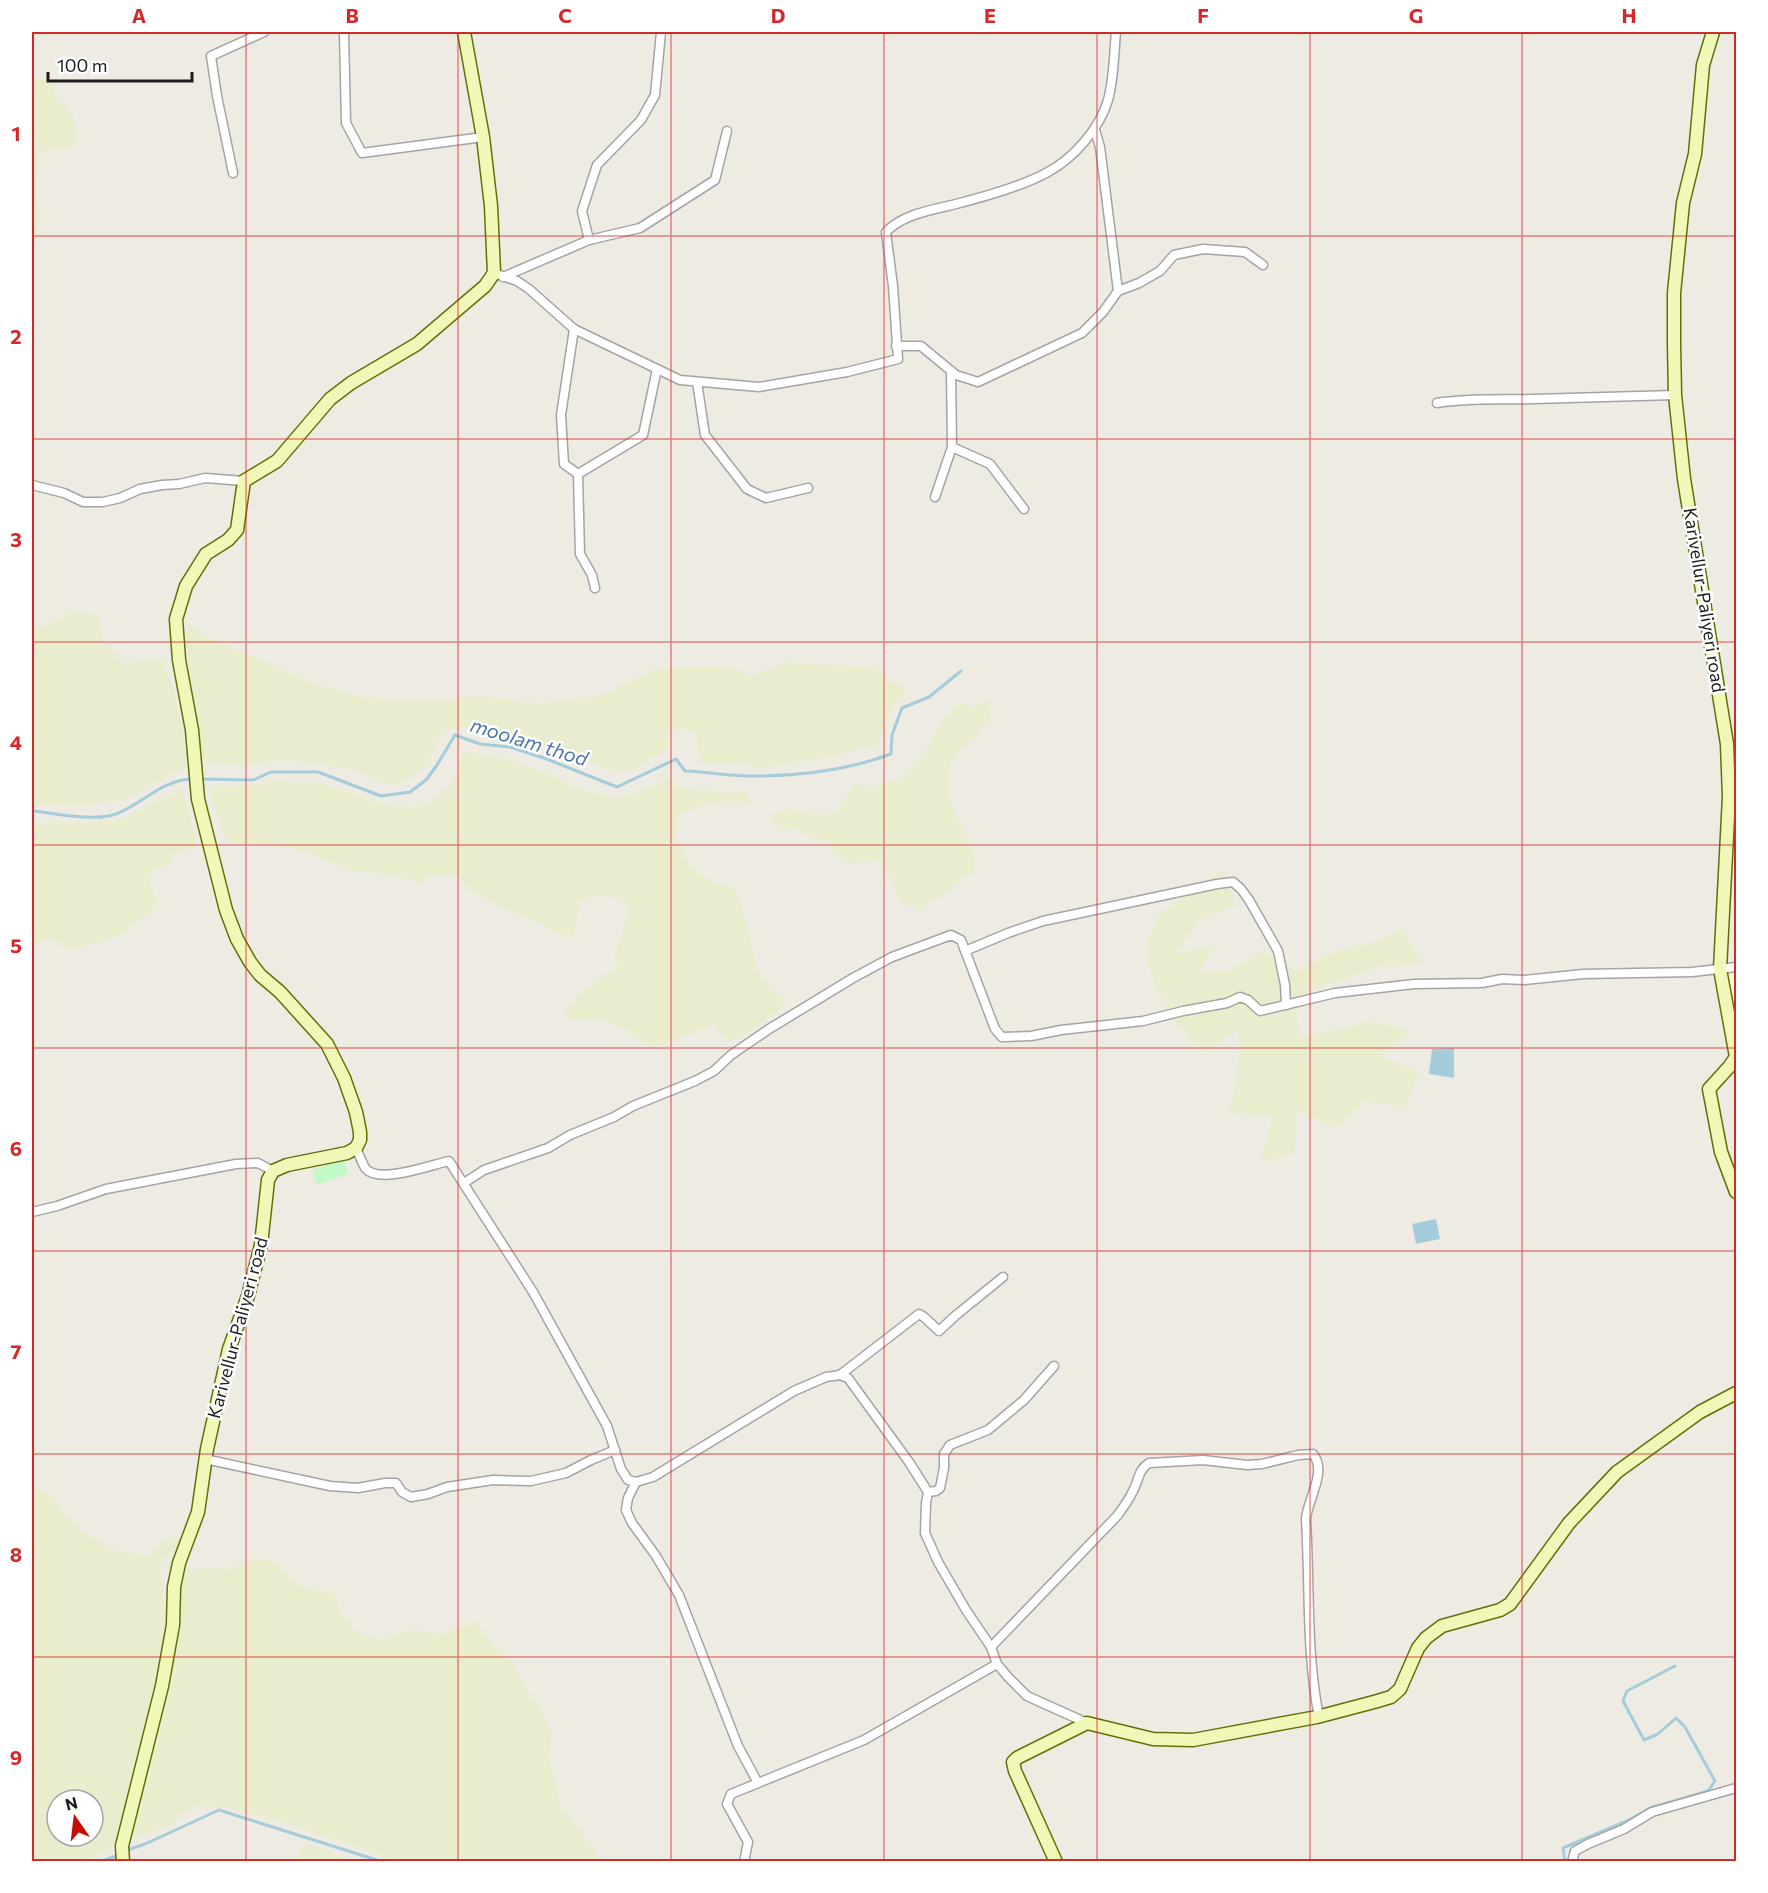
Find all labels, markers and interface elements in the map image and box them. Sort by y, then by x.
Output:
text: A [132,3,146,27]
text: B [345,3,359,27]
text: C [558,3,572,27]
text: D [771,3,785,27]
text: E [984,3,996,27]
text: F [1197,3,1209,27]
text: G [1409,3,1423,27]
text: H [1622,3,1637,27]
scale bar [48,45,192,83]
text: 100 m [57,54,107,76]
text: 1 [11,121,21,145]
text: 2 [10,324,22,348]
street label: Karivellur-Paliyeri road [1680,506,1730,694]
text: 3 [10,527,22,551]
water label: moolam thod [468,712,592,771]
text: 4 [10,730,22,754]
text: 5 [10,933,22,957]
text: 6 [10,1136,22,1160]
street label: Karivellur-Paliyeri road [202,1235,272,1421]
text: 7 [11,1339,22,1363]
text: 8 [10,1542,22,1566]
text: 9 [10,1745,22,1769]
north arrow [45,1788,105,1848]
text: N [63,1792,79,1814]

